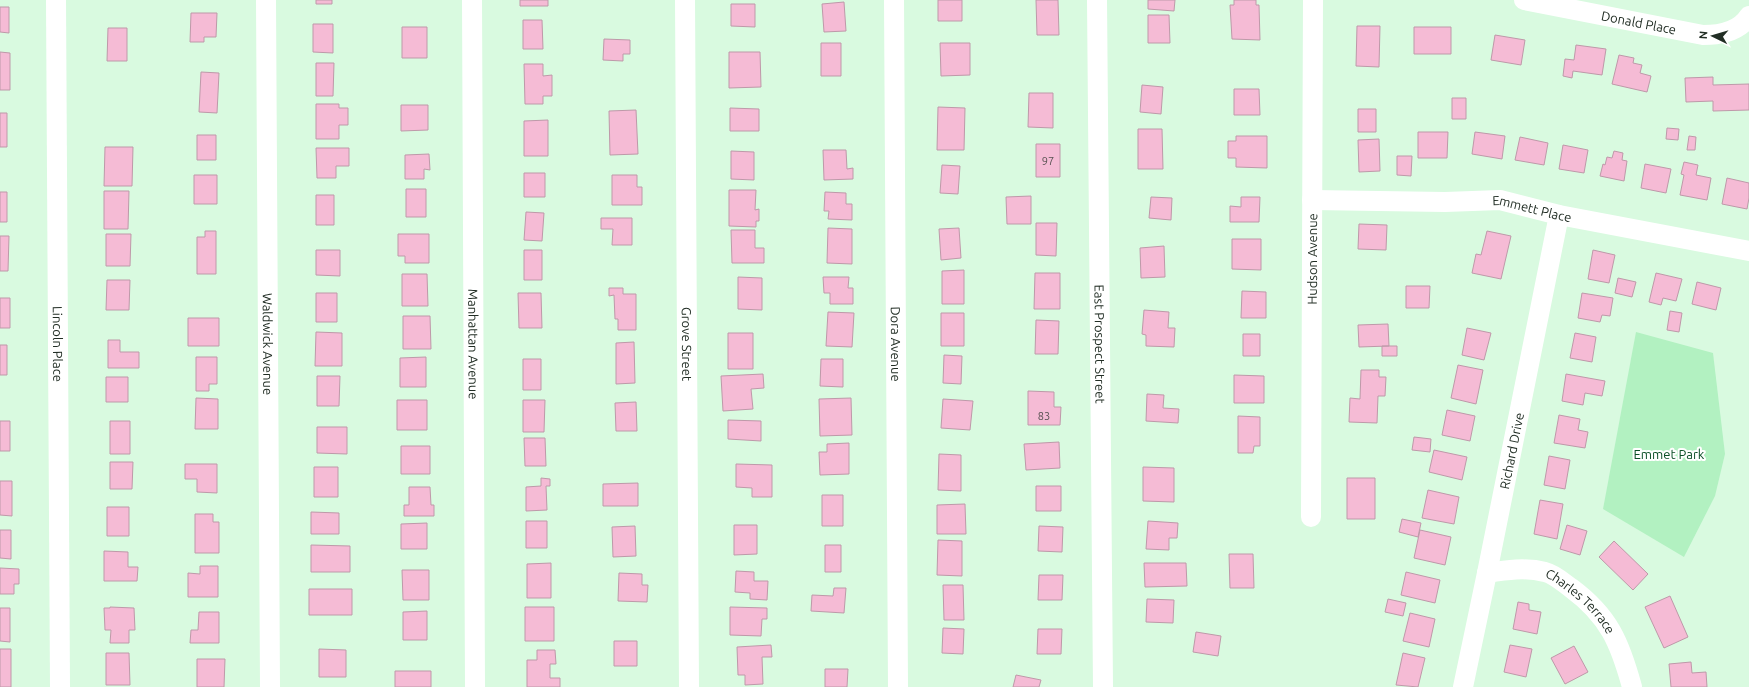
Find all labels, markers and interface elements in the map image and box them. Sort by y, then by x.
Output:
street label: Donald Place [1600,8,1677,37]
north arrow [1693,16,1733,56]
text: N [1697,31,1709,40]
house number: 97 [1042,155,1054,167]
street label: Emmett Place [1492,193,1573,224]
street label: Hudson Avenue [1305,213,1319,305]
street label: East Prospect Street [1092,284,1108,404]
street label: Manhattan Avenue [466,289,481,399]
street label: Waldwick Avenue [261,293,275,395]
street label: Lincoln Place [51,306,65,382]
street label: Dora Avenue [889,306,903,382]
street label: Grove Street [680,307,694,381]
house number: 83 [1038,410,1050,422]
street label: Richard Drive [1497,411,1526,490]
park label: Emmet Park [1634,447,1705,461]
street label: Charles Terrace [1544,566,1618,636]

